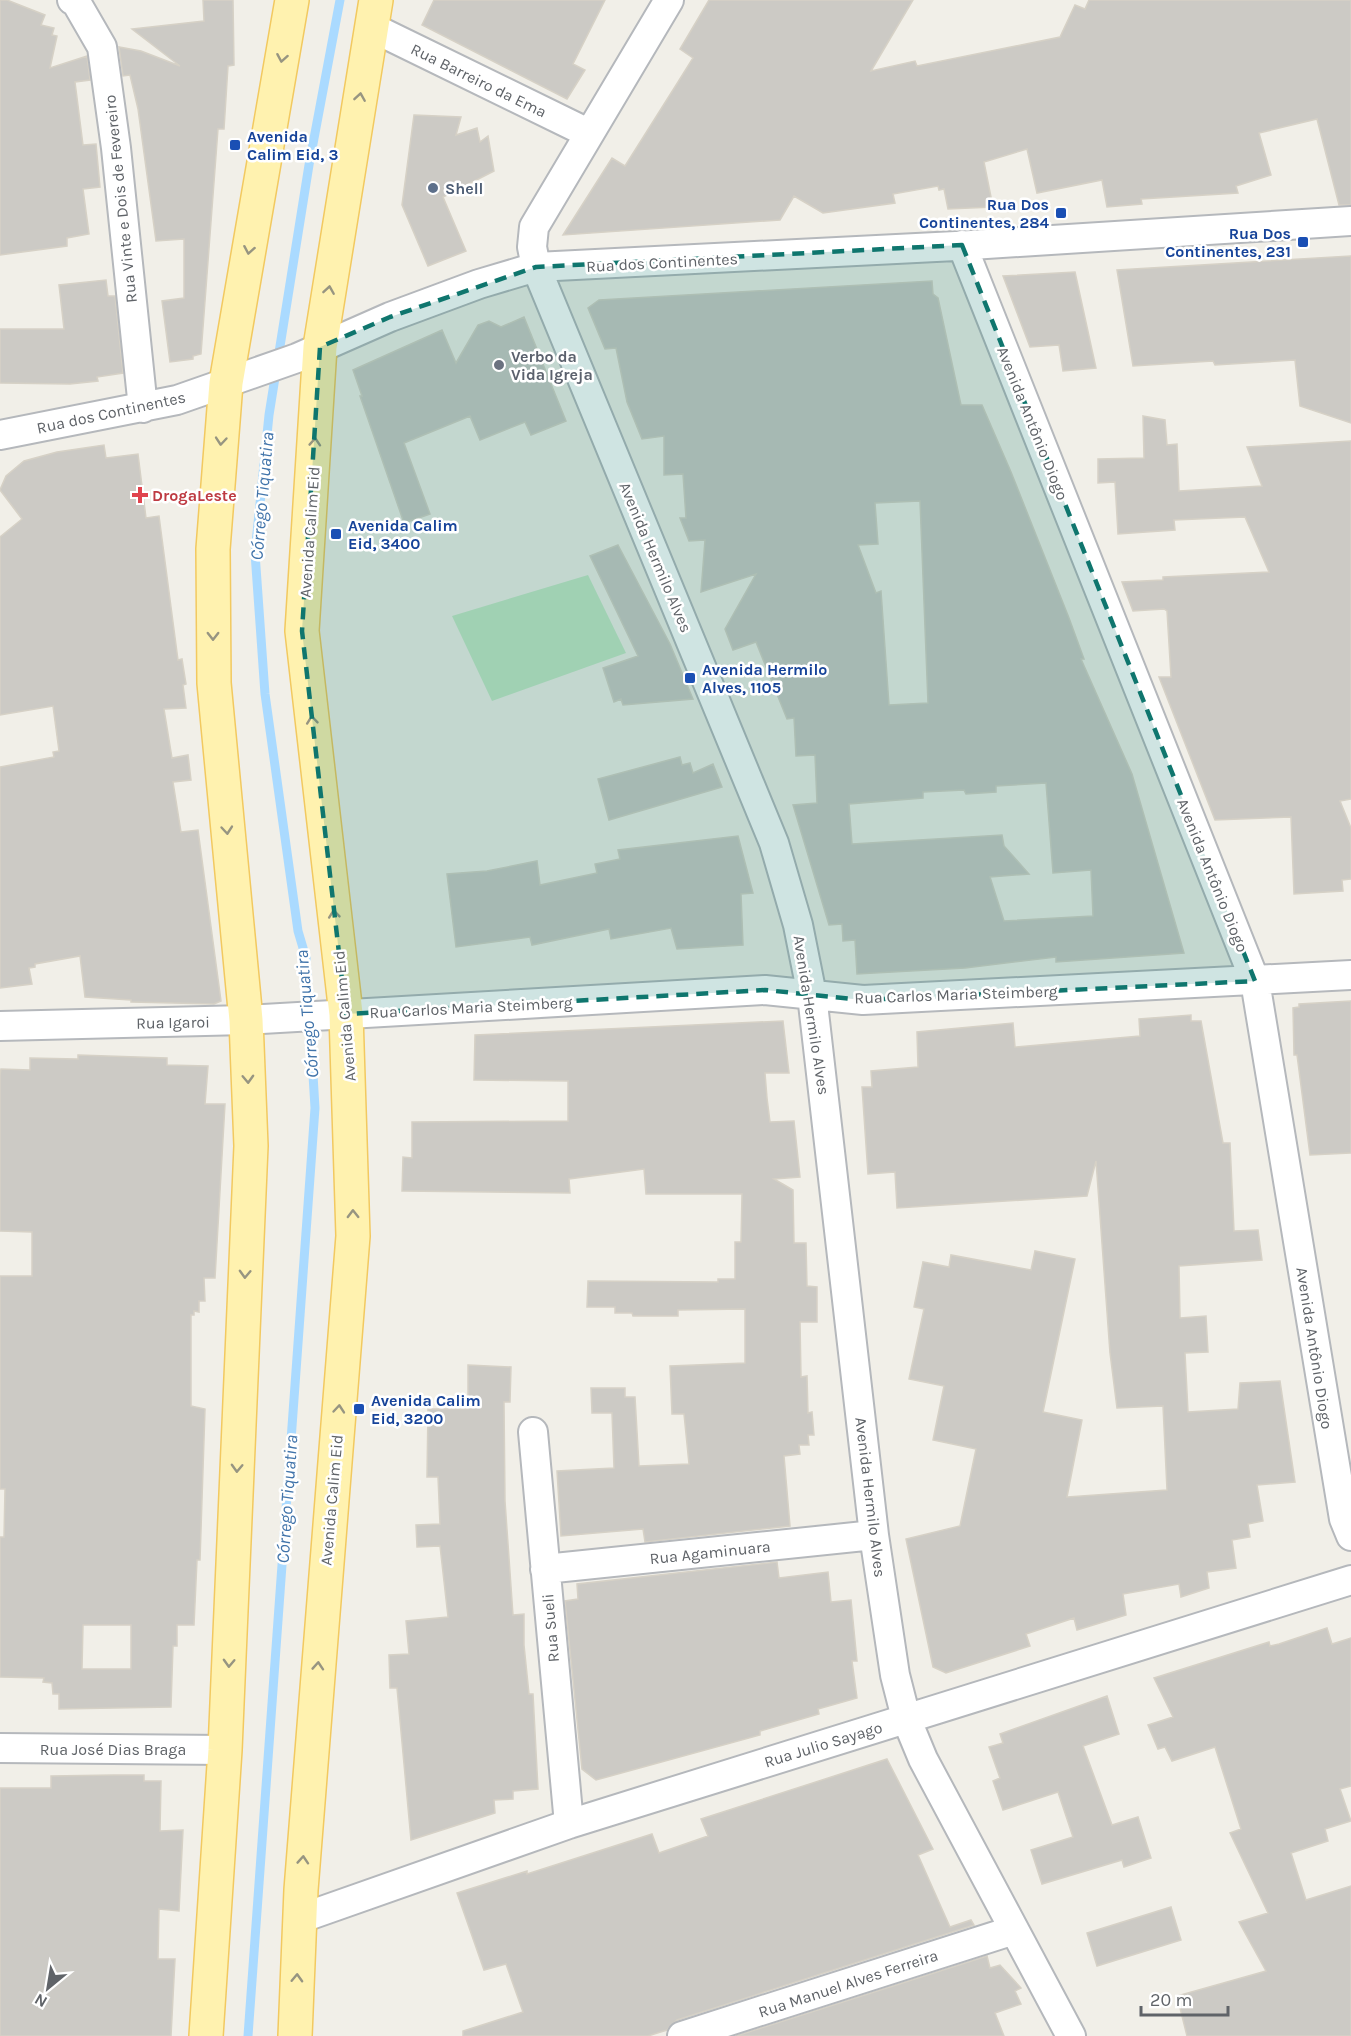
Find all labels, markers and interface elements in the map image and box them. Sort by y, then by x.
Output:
street label: Rua Barreiro da Ema [408,39,550,122]
one-way arrow [276,52,289,62]
one-way arrow [353,92,365,102]
street label: Rua Vinte e Dois de Fevereiro [100,94,141,304]
place label: Avenida Calim Eid, 3 [247,127,338,164]
marker: Avenida Calim Eid, 3 [228,138,242,152]
place label: Shell [445,179,483,198]
marker: Shell [426,181,440,195]
place label: Rua Dos Continentes, 284 [919,195,1049,232]
marker: Rua Dos Continentes, 284 [1054,206,1068,220]
place label: Rua Dos Continentes, 231 [1165,224,1291,261]
marker: Rua Dos Continentes, 231 [1296,235,1310,249]
one-way arrow [243,244,256,254]
street label: Rua dos Continentes [586,249,738,276]
one-way arrow [323,285,335,294]
street label: Avenida Antônio Diogo [993,344,1072,503]
place label: Verbo da Vida Igreja [511,347,593,384]
marker: Verbo da Vida Igreja [492,358,506,372]
street label: Rua dos Continentes [35,387,187,438]
water label: Córrego Tiquatira [245,431,279,561]
one-way arrow [215,436,228,445]
one-way arrow [308,438,321,447]
street label: Avenida Calim Eid [295,466,324,598]
street label: Avenida Hermilo Alves [615,479,696,635]
place label: DrogaLeste [152,486,237,505]
marker: DrogaLeste [133,488,147,502]
place label: Avenida Calim Eid, 3400 [348,516,458,553]
marker: Avenida Calim Eid, 3400 [329,527,343,541]
one-way arrow [207,631,219,640]
place label: Avenida Hermilo Alves, 1105 [702,660,827,697]
marker: Avenida Hermilo Alves, 1105 [683,671,697,685]
one-way arrow [307,716,319,725]
street label: Avenida Antônio Diogo [1173,796,1252,955]
one-way arrow [220,825,233,834]
one-way arrow [329,909,341,918]
street label: Avenida Hermilo Alves [789,934,834,1096]
water label: Córrego Tiquatira [290,949,324,1079]
street label: Avenida Calim Eid [329,950,360,1082]
street label: Rua Carlos Maria Steimberg [854,981,1058,1008]
street label: Rua Carlos Maria Steimberg [369,993,573,1022]
street label: Rua Igaroi [136,1012,210,1033]
one-way arrow [242,1074,254,1083]
one-way arrow [347,1210,359,1219]
street label: Avenida Antônio Diogo [1292,1266,1337,1431]
one-way arrow [239,1269,252,1278]
place label: Avenida Calim Eid, 3200 [371,1391,481,1428]
marker: Avenida Calim Eid, 3200 [352,1402,366,1416]
one-way arrow [332,1404,345,1413]
street label: Avenida Hermilo Alves [851,1416,890,1578]
water label: Córrego Tiquatira [272,1434,302,1564]
street label: Avenida Calim Eid [316,1434,347,1566]
one-way arrow [231,1464,244,1473]
street label: Rua Agaminuara [649,1537,772,1568]
street label: Rua Sueli [538,1593,563,1663]
one-way arrow [222,1659,235,1668]
one-way arrow [312,1661,325,1670]
street label: Rua Julio Sayago [762,1717,885,1771]
street label: Rua José Dias Braga [40,1740,186,1759]
one-way arrow [296,1856,309,1865]
street label: Rua Manuel Alves Ferreira [756,1945,940,2022]
north arrow [18,1958,78,2018]
one-way arrow [291,1973,303,1982]
scale bar [1141,1979,1228,2017]
text: N [31,1989,50,2012]
text: 20 m [1150,1989,1192,2011]

